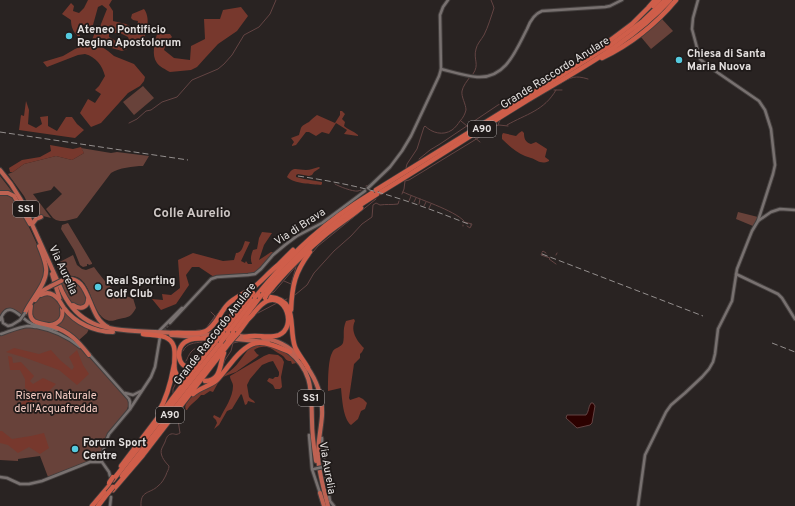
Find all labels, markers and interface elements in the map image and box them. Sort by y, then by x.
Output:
place label: Ateneo Pontificio Regina Apostolorum [77,23,181,50]
marker: Ateneo Pontificio Regina Apostolorum [64,31,74,41]
street label: Grande Raccordo Anulare [498,34,612,112]
place label: Chiesa di Santa Maria Nuova [687,47,766,74]
marker: Chiesa di Santa Maria Nuova [674,55,684,65]
road number: A90 [468,121,496,137]
road number: SS1 [13,201,39,217]
street label: Via di Brava [272,205,328,249]
district label: Colle Aurelio [153,206,231,222]
street label: Via Aurelia [45,243,81,297]
place label: Real Sporting Golf Club [106,274,175,301]
street label: Grande Raccordo Anulare [171,280,259,388]
marker: Real Sporting Golf Club [93,282,103,292]
park label: Riserva Naturale dell'Acquafredda [14,389,98,416]
road number: SS1 [298,390,324,406]
road number: A90 [156,407,184,423]
place label: Forum Sport Centre [83,436,146,463]
street label: Via Aurelia [316,441,339,496]
marker: Forum Sport Centre [70,444,80,454]

